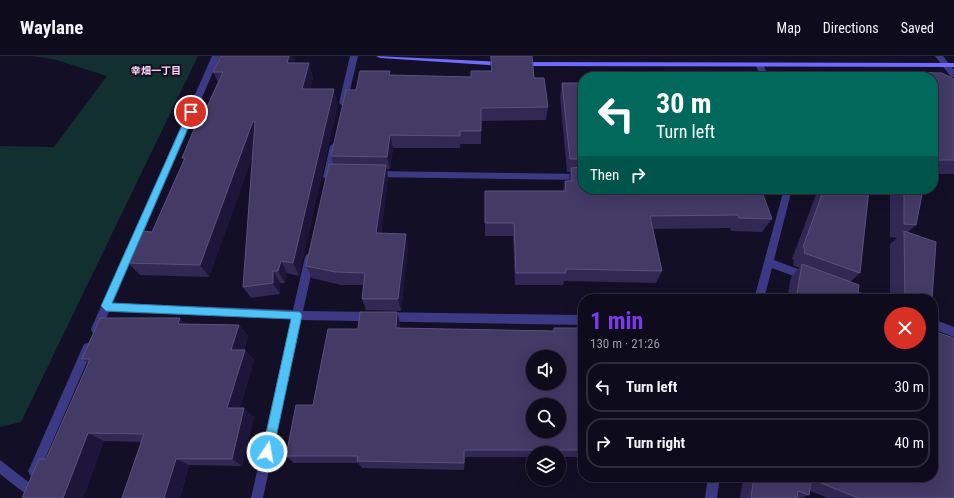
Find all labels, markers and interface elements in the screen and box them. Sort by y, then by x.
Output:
text: Waylane [20,16,83,39]
text: Map [777,20,801,36]
text: Directions [823,20,879,36]
text: Saved [901,20,934,36]
district label: 幸畑一丁目 [131,65,181,76]
text: 30 m [656,87,712,120]
icon: left [590,88,642,140]
pin [174,95,208,129]
icon: arrive [180,101,202,123]
text: Turn left [656,121,715,142]
icon: right [627,164,649,186]
text: Then [590,166,619,184]
text: 1 min [590,307,643,335]
button: close [884,307,926,349]
text: 130 m · 21:26 [590,336,660,351]
map controls [526,350,566,486]
button: sound [526,350,566,390]
icon: left [592,376,614,398]
text: Turn left [626,378,677,396]
text: 30 m [894,378,924,396]
button: search [526,398,566,438]
position arrow [246,431,288,473]
icon: right [592,432,614,454]
text: Turn right [626,434,685,452]
text: 40 m [894,434,924,452]
button: layers [526,446,566,486]

